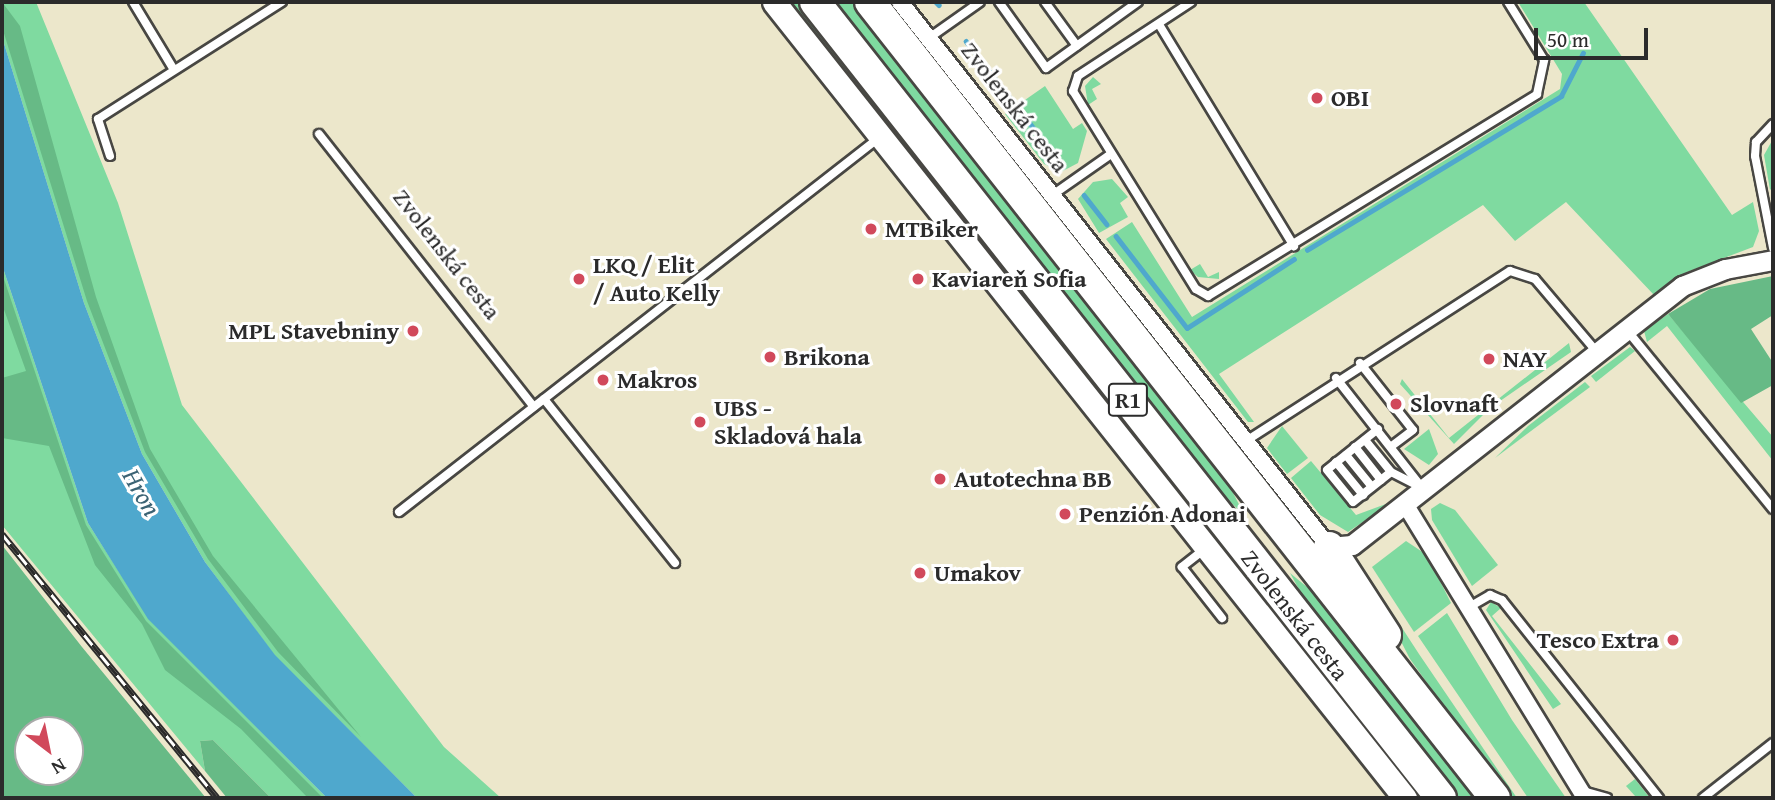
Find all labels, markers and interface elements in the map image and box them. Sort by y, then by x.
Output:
scale bar [1537,14,1651,58]
text: 50 m [1547,24,1589,55]
street label: Zvolenská cesta [955,36,1075,178]
place label: OBI [1331,84,1369,112]
marker: OBI [1309,90,1325,106]
street label: Zvolenská cesta [387,183,507,325]
place label: MTBiker [885,215,978,243]
marker: MTBiker [863,221,879,237]
place label: LKQ / Elit / Auto Kelly [593,251,720,307]
place label: Kaviareň Sofia [932,265,1087,293]
marker: LKQ / Elit / Auto Kelly [571,271,587,287]
marker: Kaviareň Sofia [910,271,926,287]
place label: MPL Stavebniny [228,317,399,345]
marker: MPL Stavebniny [405,323,421,339]
place label: Brikona [784,343,870,371]
place label: NAY [1503,345,1547,373]
marker: Brikona [762,349,778,365]
marker: NAY [1481,351,1497,367]
place label: Makros [617,366,697,394]
marker: Makros [595,372,611,388]
road number: R1 [1107,380,1149,420]
place label: Slovnaft [1410,390,1499,418]
place label: UBS - Skladová hala [714,394,862,450]
marker: Slovnaft [1388,396,1404,412]
marker: UBS - Skladová hala [692,414,708,430]
water label: Hron [116,463,168,521]
place label: Autotechna BB [954,465,1112,493]
marker: Autotechna BB [932,471,948,487]
place label: Penzión Adonai [1079,500,1246,528]
marker: Penzión Adonai [1057,506,1073,522]
street label: Zvolenská cesta [1235,544,1355,686]
place label: Umakov [934,559,1021,587]
marker: Umakov [912,565,928,581]
place label: Tesco Extra [1537,626,1659,654]
marker: Tesco Extra [1665,632,1681,648]
north arrow [14,716,84,786]
text: N [46,752,72,782]

